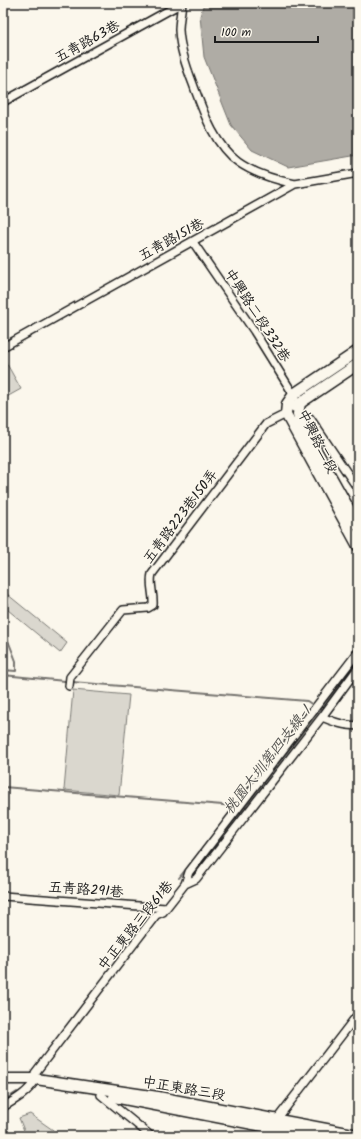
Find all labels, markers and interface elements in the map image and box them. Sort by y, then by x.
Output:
street label: 五青路63巷 [51,14,125,69]
scale bar [215,18,318,44]
text: 100 m [221,23,252,42]
street label: 五青路151巷 [135,212,209,267]
street label: 中興路二段332巷 [218,264,296,368]
street label: 中興路二段 [291,405,343,478]
street label: 五青路223巷150弄 [138,465,224,568]
water label: 桃園大圳第四支線-1 [218,700,319,820]
street label: 中正東路三段61巷 [93,875,180,975]
street label: 五青路291巷 [48,876,125,904]
street label: 中正東路三段 [141,1071,227,1107]

